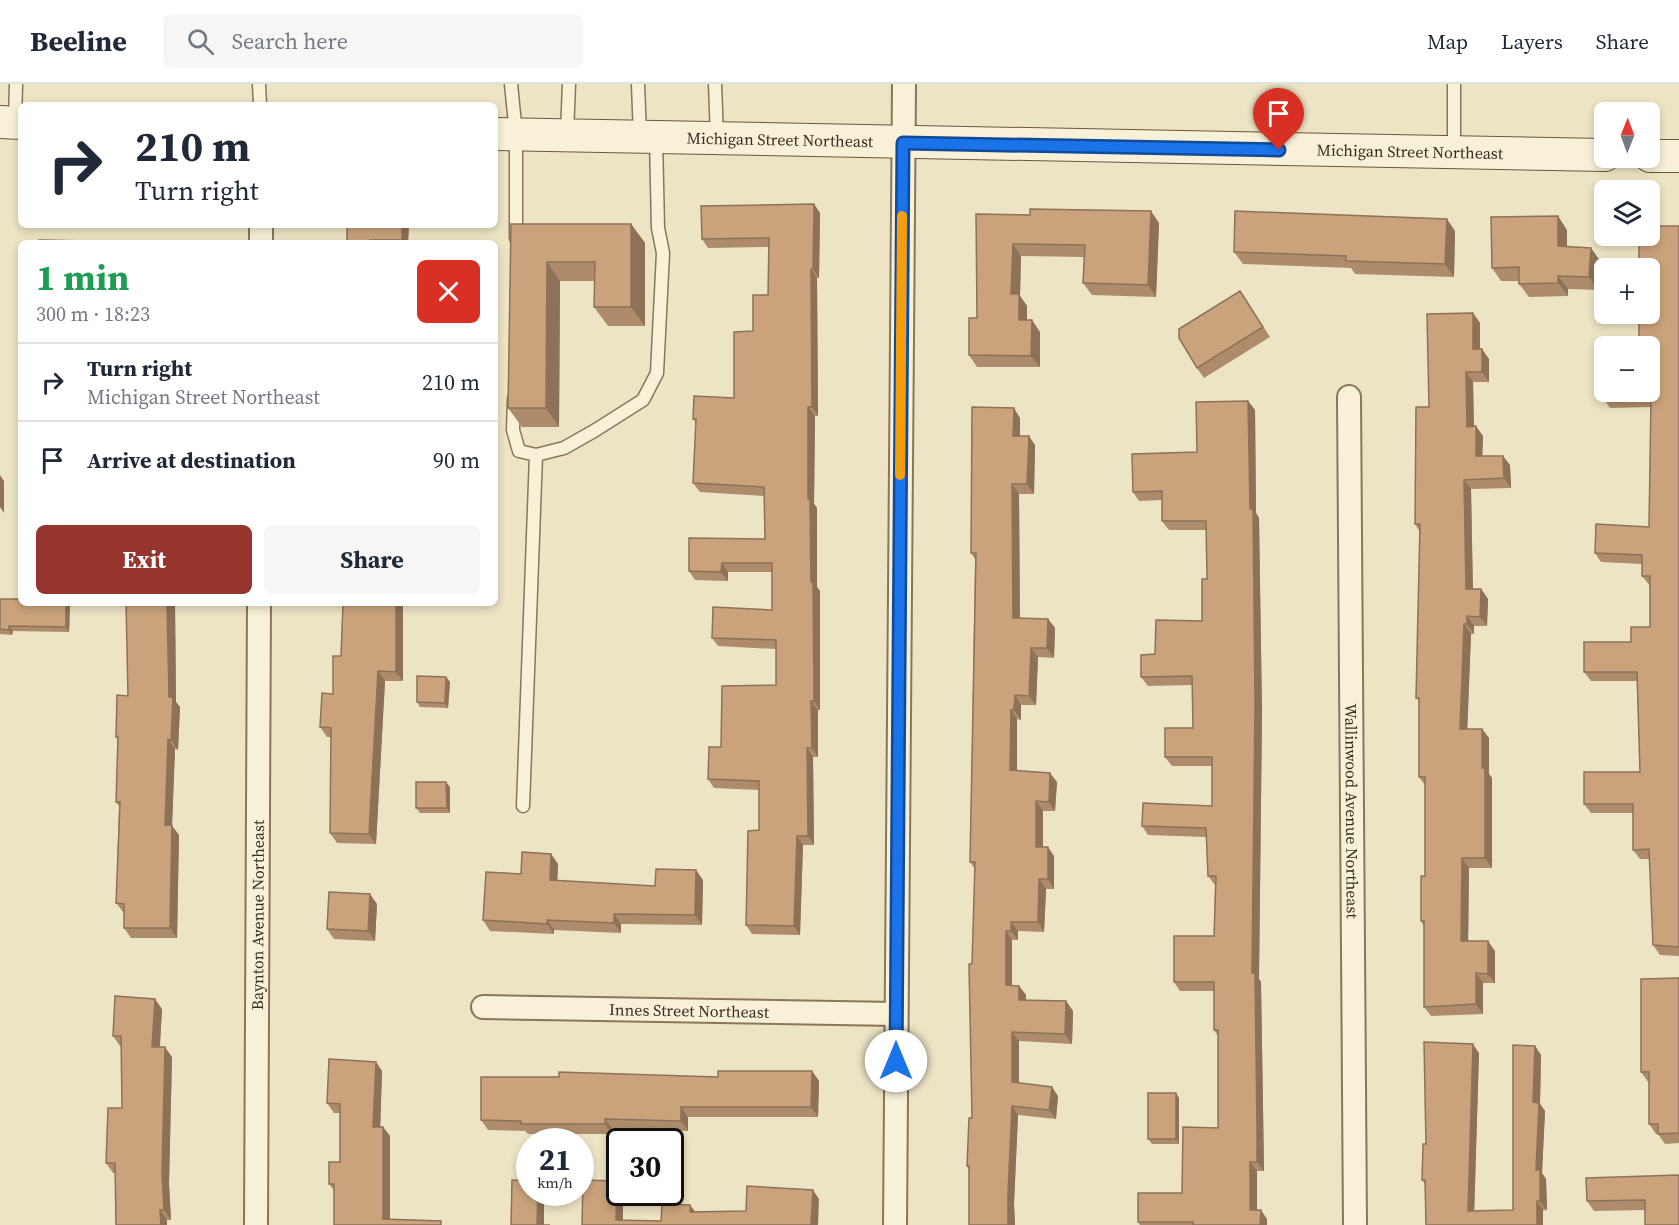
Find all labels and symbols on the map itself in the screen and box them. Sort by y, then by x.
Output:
pin [1253,88,1304,150]
north arrow [1594,102,1660,168]
street label: Michigan Street Northeast [687,127,874,152]
street label: Michigan Street Northeast [1316,139,1504,164]
street label: Wallinwood Avenue Northeast [1340,703,1364,919]
street label: Baynton Avenue Northeast [246,819,269,1010]
street label: Innes Street Northeast [609,998,770,1023]
position arrow [864,1029,928,1093]
speed limit sign: 30 [606,1128,684,1206]

